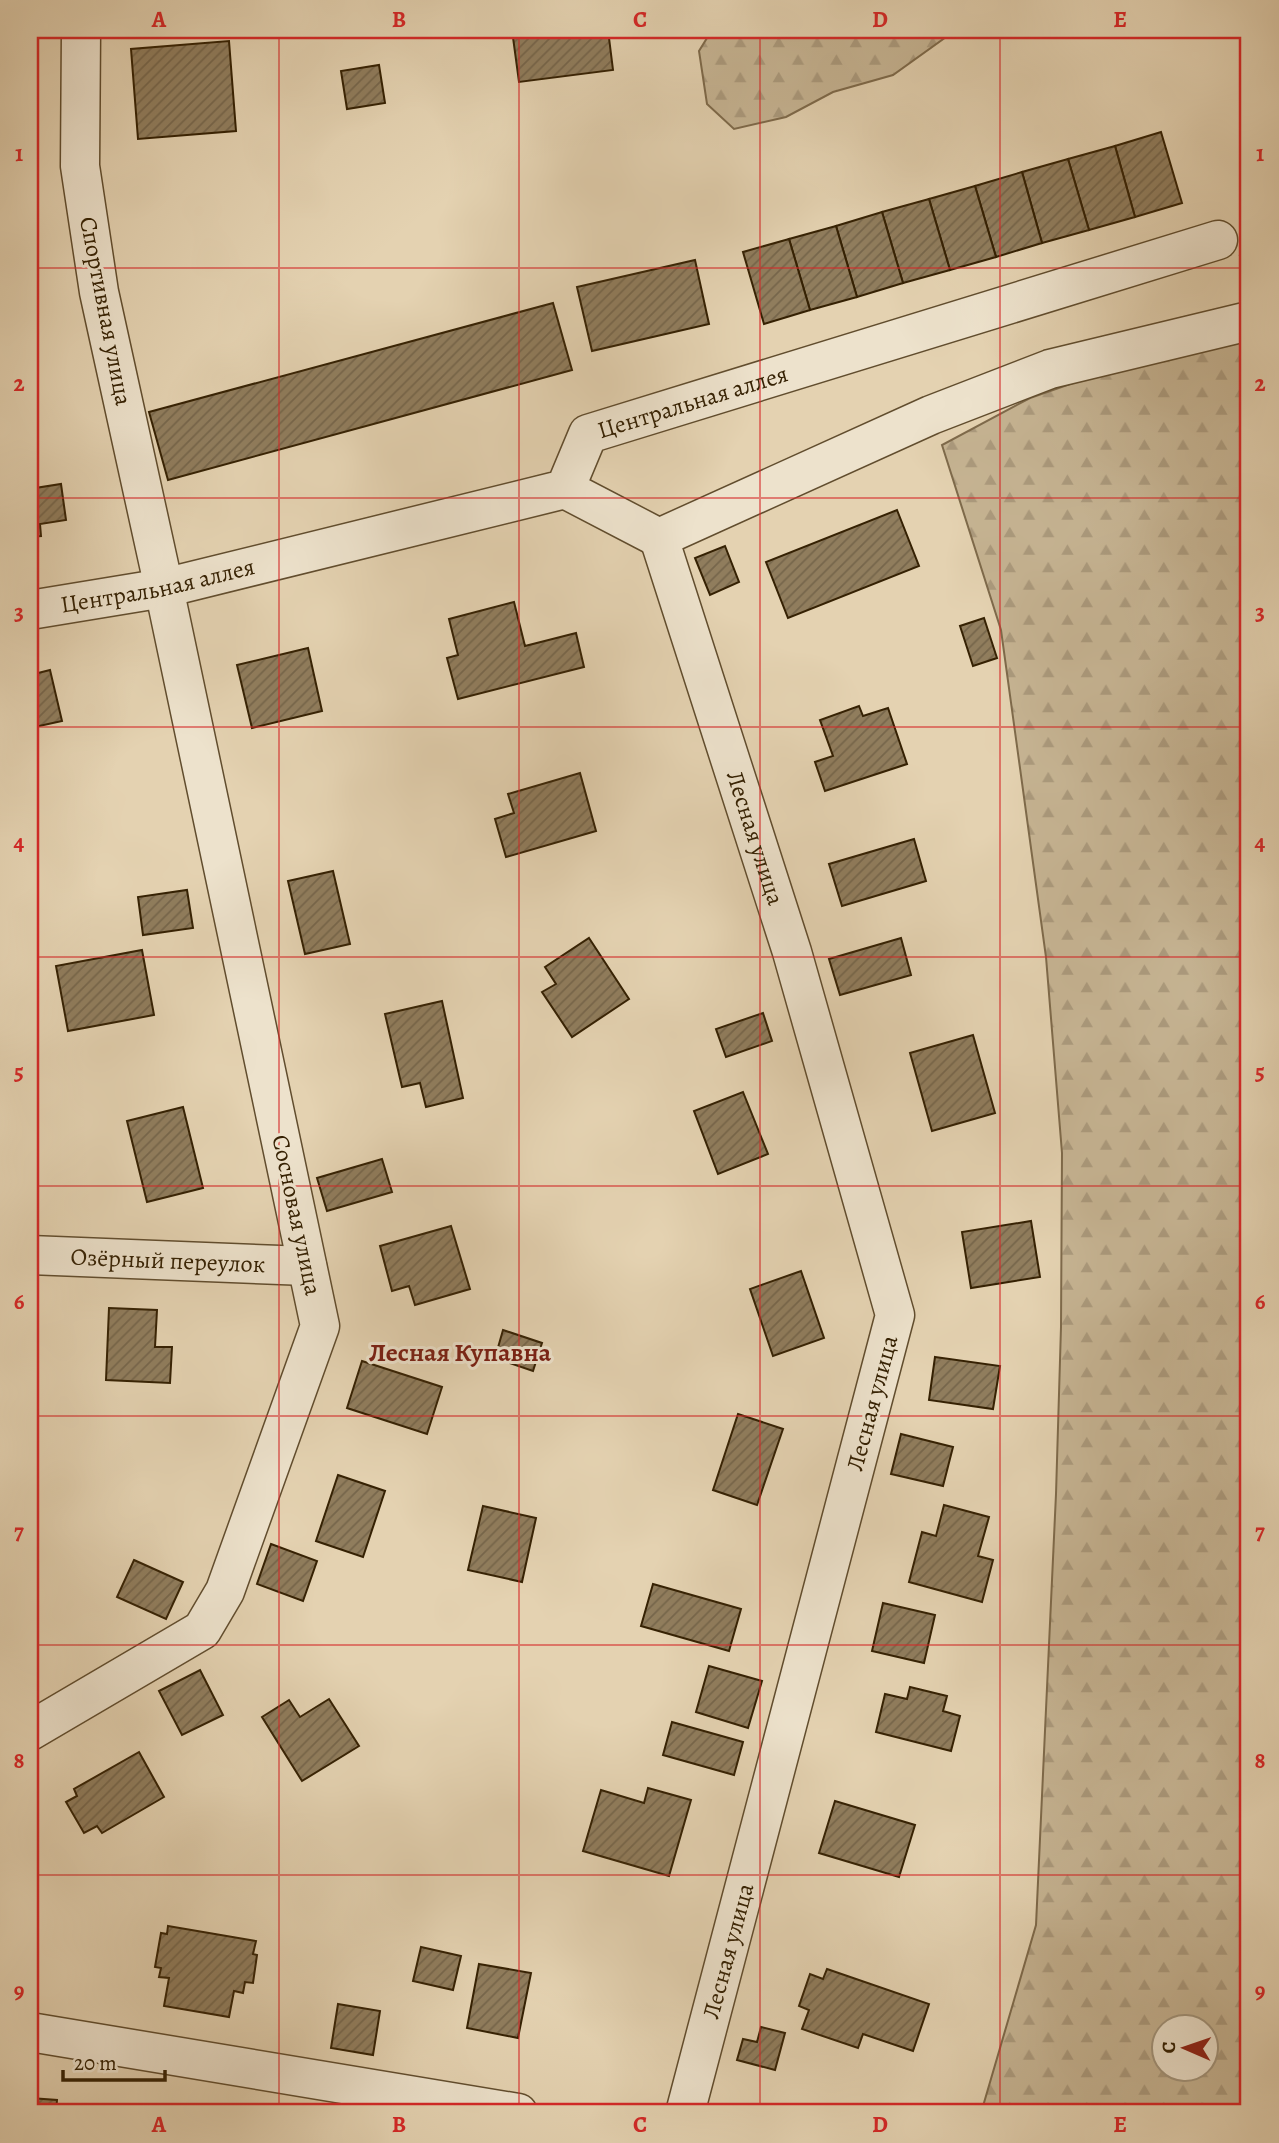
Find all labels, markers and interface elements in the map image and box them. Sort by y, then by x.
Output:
text: A [151,4,167,35]
text: B [392,4,406,35]
text: C [633,4,647,35]
text: D [872,4,888,35]
text: E [1113,4,1127,35]
text: 1 [15,138,23,169]
text: 1 [1256,138,1264,169]
street label: Спортивная улица [72,214,140,408]
street label: Центральная аллея [594,357,792,446]
text: 2 [13,368,25,399]
text: 2 [1254,368,1266,399]
street label: Центральная аллея [58,550,258,621]
text: 3 [14,597,24,628]
text: 3 [1255,597,1265,628]
street label: Лесная улица [719,767,792,909]
text: 4 [14,827,25,858]
text: 4 [1255,827,1266,858]
text: 5 [14,1056,24,1087]
text: 5 [1255,1056,1265,1087]
street label: Сосновая улица [264,1132,330,1298]
street label: Озёрный переулок [70,1241,266,1280]
text: 6 [14,1286,25,1317]
text: 6 [1255,1286,1266,1317]
street label: Лесная улица [839,1332,905,1474]
district label: Лесная Купавна [369,1335,552,1370]
text: 7 [14,1516,24,1547]
text: 7 [1255,1516,1265,1547]
text: 8 [13,1745,25,1776]
text: 8 [1254,1745,1266,1776]
street label: Лесная улица [695,1880,761,2022]
text: 9 [14,1975,24,2006]
text: 9 [1255,1975,1265,2006]
north arrow [1150,2014,1220,2084]
scale bar [63,2038,164,2082]
text: С [1156,2041,1182,2054]
text: 20 m [74,2049,117,2077]
text: A [151,2109,167,2140]
text: B [392,2109,406,2140]
text: C [633,2109,647,2140]
text: D [872,2109,888,2140]
text: E [1113,2109,1127,2140]

